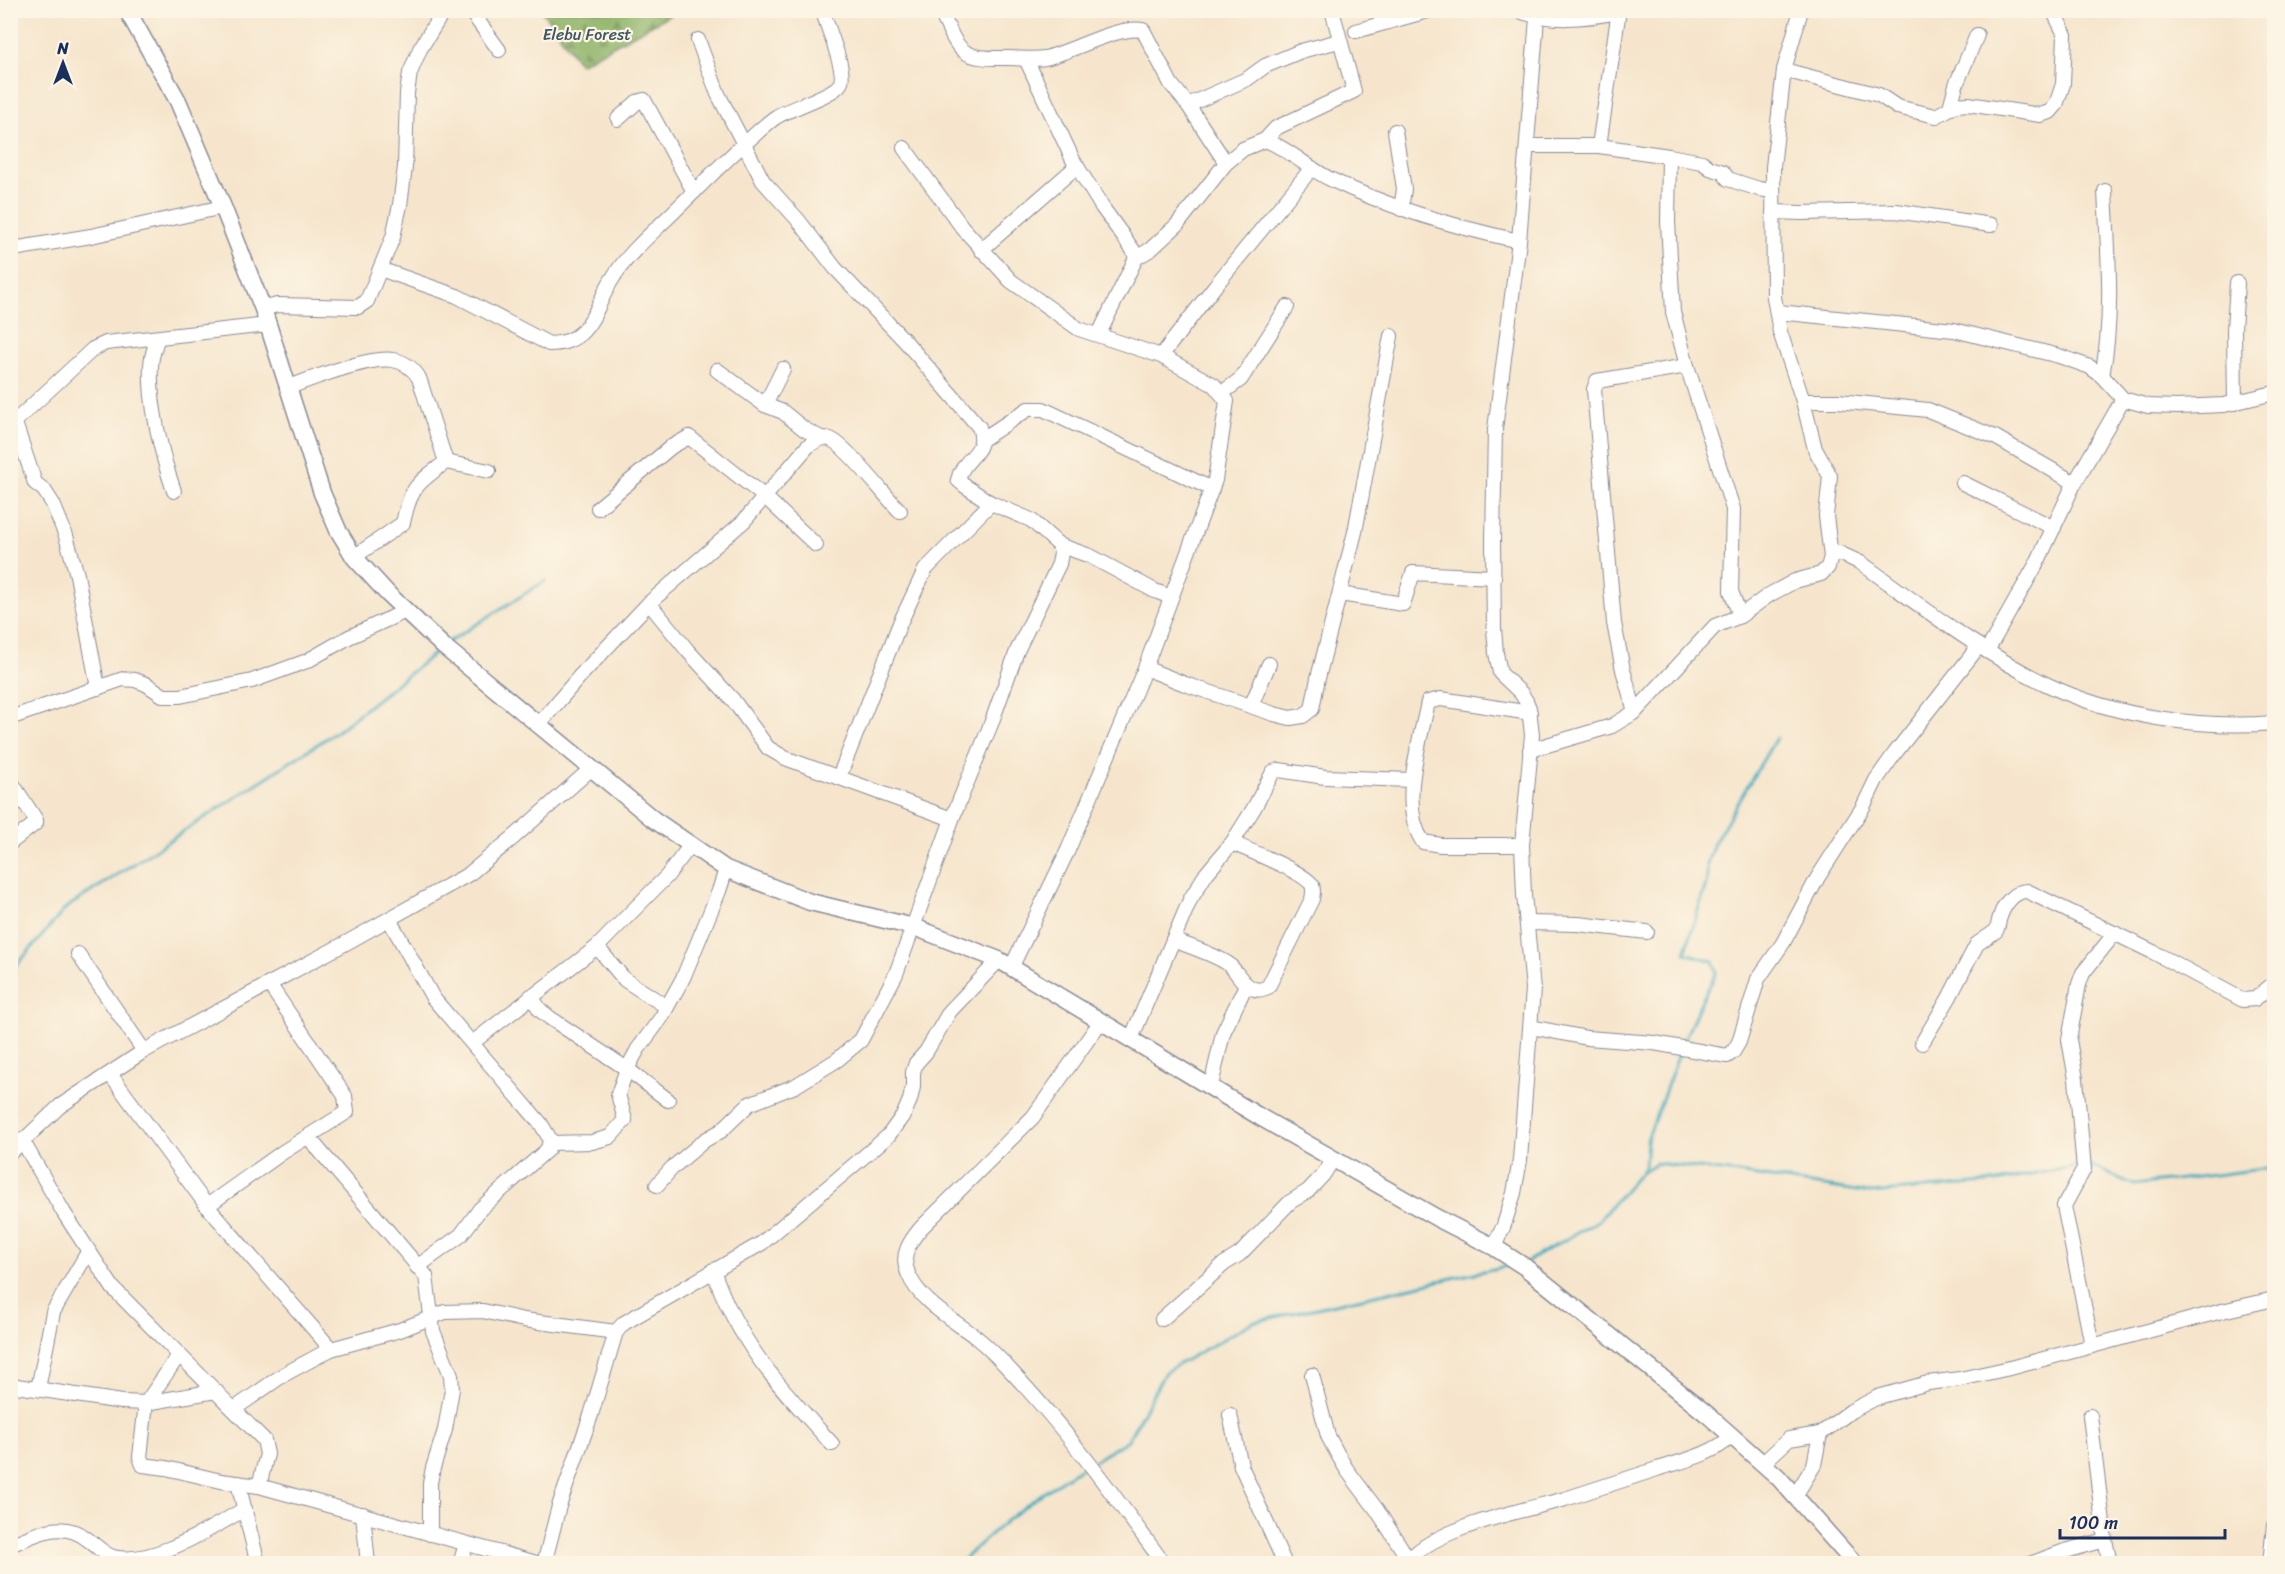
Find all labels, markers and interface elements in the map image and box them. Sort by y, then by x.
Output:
park label: Elebu Forest [543,20,631,49]
north arrow [33,33,93,93]
text: N [56,34,69,63]
scale bar [2060,1502,2225,1540]
text: 100 m [2069,1507,2118,1539]

